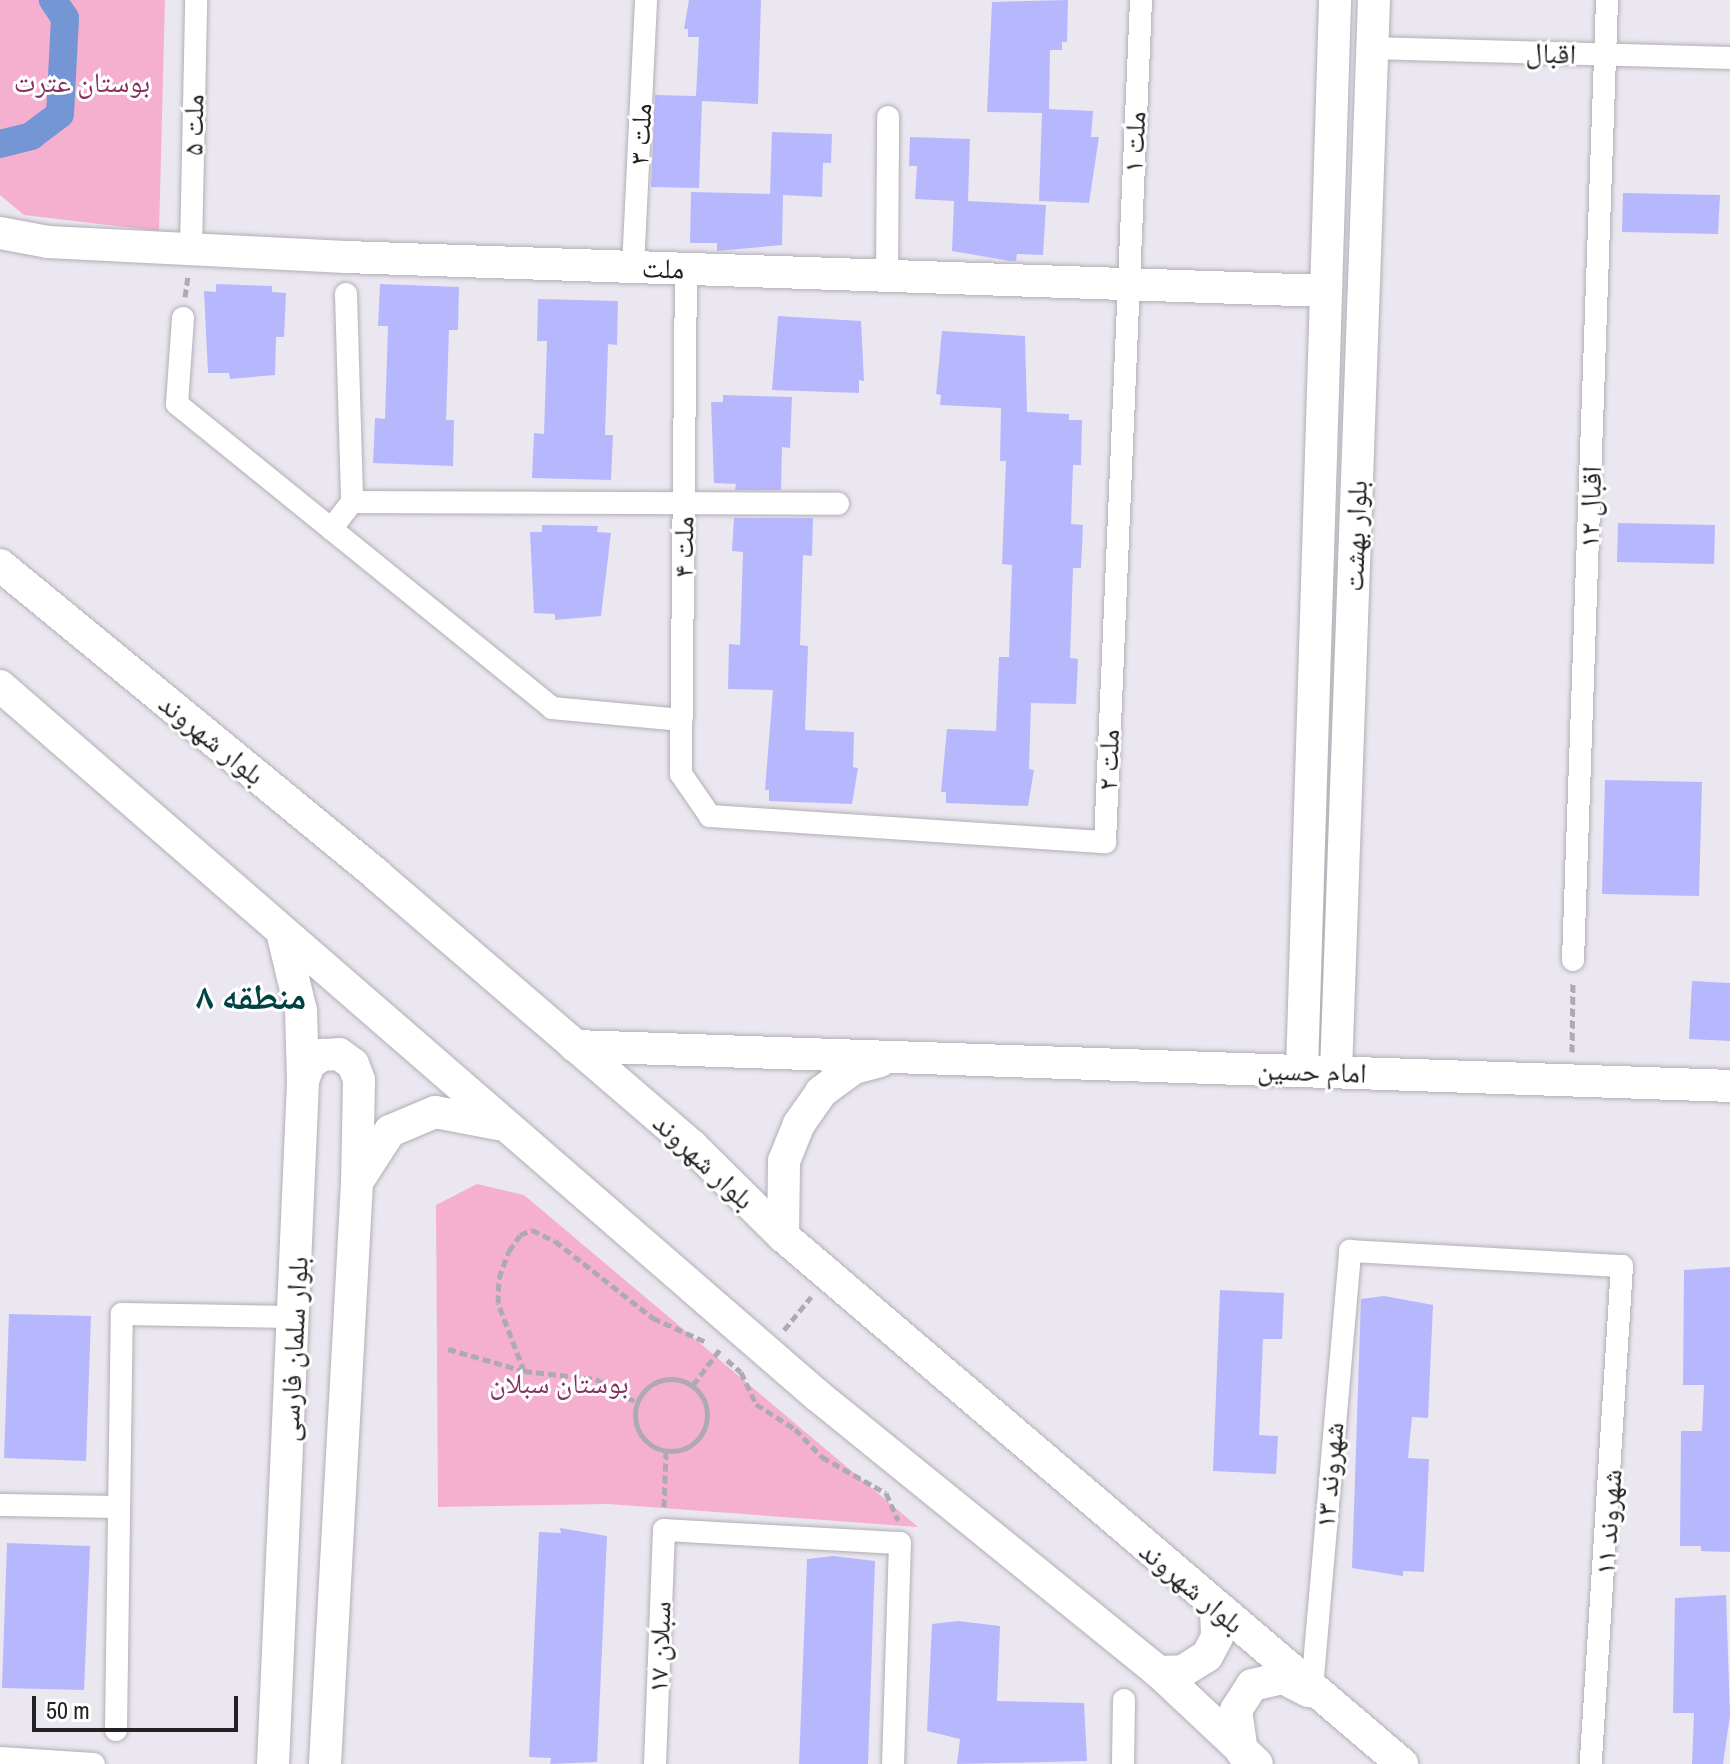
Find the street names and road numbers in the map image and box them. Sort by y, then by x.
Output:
street label: اقبال [1525,35,1577,71]
street label: ملت ۵ [176,94,210,156]
street label: ملت ۳ [622,102,658,166]
street label: ملت ۱ [1116,110,1152,174]
street label: ملت [641,250,685,286]
street label: اقبال ۱۲ [1572,466,1608,548]
street label: بلوار بهشت [1336,480,1374,592]
street label: ملت ۴ [666,516,700,578]
street label: بلوار شهروند [152,686,272,792]
street label: ملت ۲ [1090,729,1126,791]
street label: امام حسین [1257,1052,1367,1090]
street label: بلوار شهروند [646,1106,762,1216]
street label: بلوار سلمان فارسی [271,1255,315,1443]
street label: شهروند ۱۳ [1308,1421,1350,1529]
street label: شهروند ۱۱ [1588,1468,1628,1576]
street label: بلوار شهروند [1133,1534,1251,1640]
street label: سبلان ۱۷ [641,1601,677,1693]

